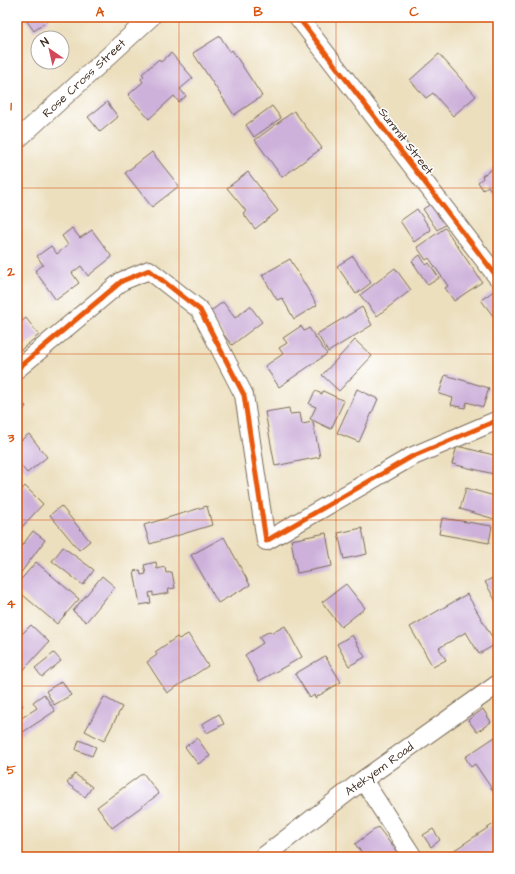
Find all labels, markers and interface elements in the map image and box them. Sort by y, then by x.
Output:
text: A [96,3,105,21]
text: B [253,3,263,21]
text: C [409,3,419,21]
north arrow [30,30,70,70]
text: N [38,34,52,50]
street label: Rose Cross Street [39,35,130,122]
text: 1 [10,97,12,115]
street label: Summit Street [374,104,437,179]
text: 2 [6,263,15,281]
text: 3 [7,429,15,447]
text: 4 [7,595,16,613]
street label: Atekyem Road [341,739,418,801]
text: 5 [6,761,16,779]

